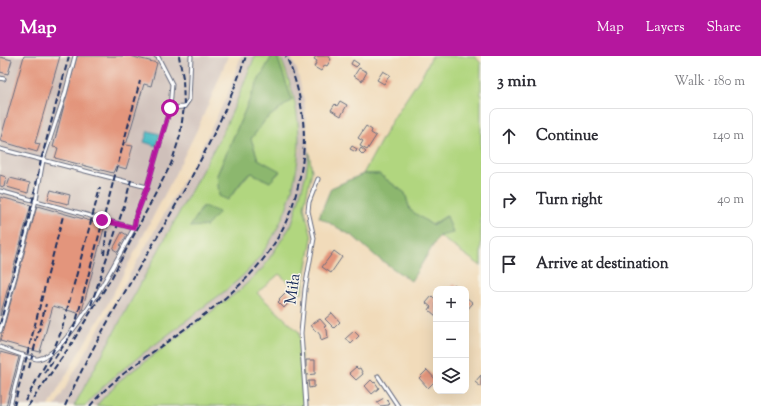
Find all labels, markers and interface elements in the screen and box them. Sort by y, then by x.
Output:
text: Map [20,15,57,42]
text: Map [597,18,624,38]
text: Layers [646,18,684,38]
text: Share [706,18,741,38]
text: 3 min [497,70,536,94]
text: Walk · 180 m [674,73,745,91]
route start [161,99,179,117]
icon: ahead [498,125,520,147]
text: Continue [536,126,598,147]
text: 140 m [713,127,744,145]
icon: right [498,189,520,211]
text: Turn right [536,190,602,211]
text: 40 m [717,191,744,209]
route end [93,211,111,229]
icon: arrive [498,253,520,275]
text: Arrive at destination [536,254,669,275]
street label: Miła [280,271,308,306]
map controls [433,286,469,394]
button: + [433,286,469,322]
button: − [433,322,469,358]
button: layers [433,358,469,394]

